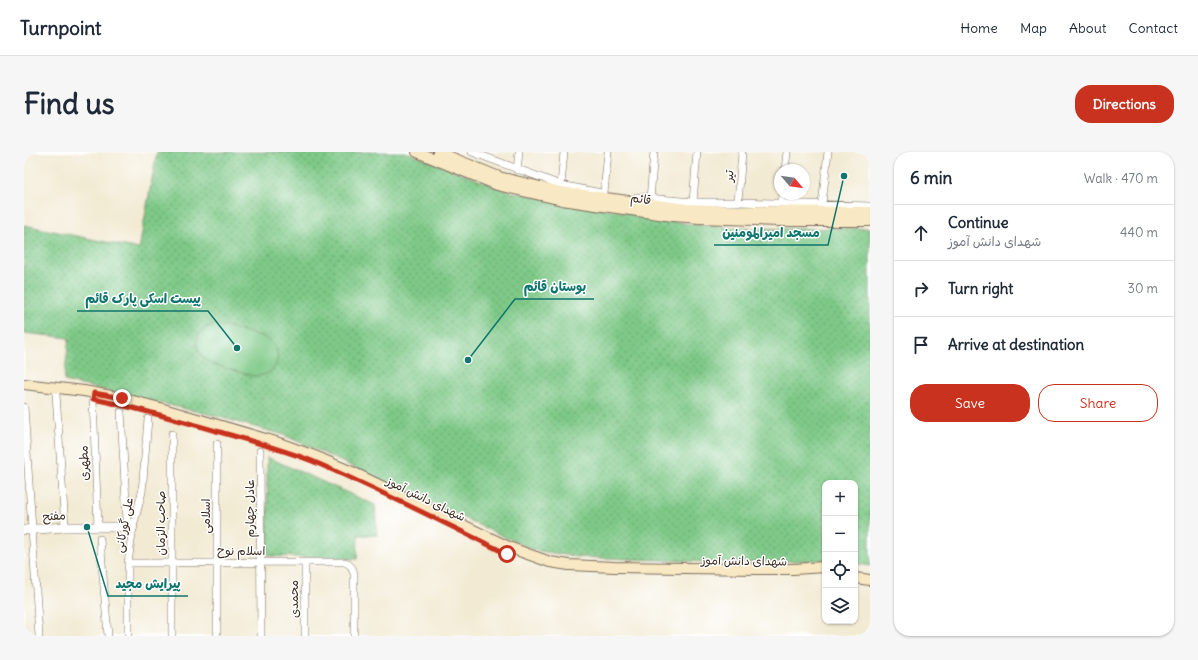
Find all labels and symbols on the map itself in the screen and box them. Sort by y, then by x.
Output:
north arrow [774,164,810,200]
street label: تیر [720,169,737,184]
street label: قائم [629,190,652,209]
callout: مسجد امیرالمومنین [714,220,828,245]
text: مسجد امیرالمومنین [722,224,820,241]
callout: بوستان قائم [515,274,594,299]
text: بوستان قائم [524,278,587,297]
callout: پیست اسکی پارک قائم [77,286,208,311]
text: پیست اسکی پارک قائم [85,290,201,309]
route end [113,389,131,407]
street label: مطهری [75,445,92,481]
street label: شهدای دانش آموز [383,473,468,524]
street label: عادل چهارم [242,479,259,537]
street label: صاحب الزمان [153,491,169,555]
street label: علی گورکانی [111,496,137,554]
street label: اسلامی [198,498,214,533]
street label: مفتح [42,507,66,526]
street label: اسلام نوح [217,543,265,560]
route start [498,545,516,563]
street label: شهدای دانش آموز [700,552,787,569]
callout: پیرایش مجید [108,571,188,596]
text: پیرایش مجید [116,575,181,592]
street label: محمدی [286,580,301,618]

